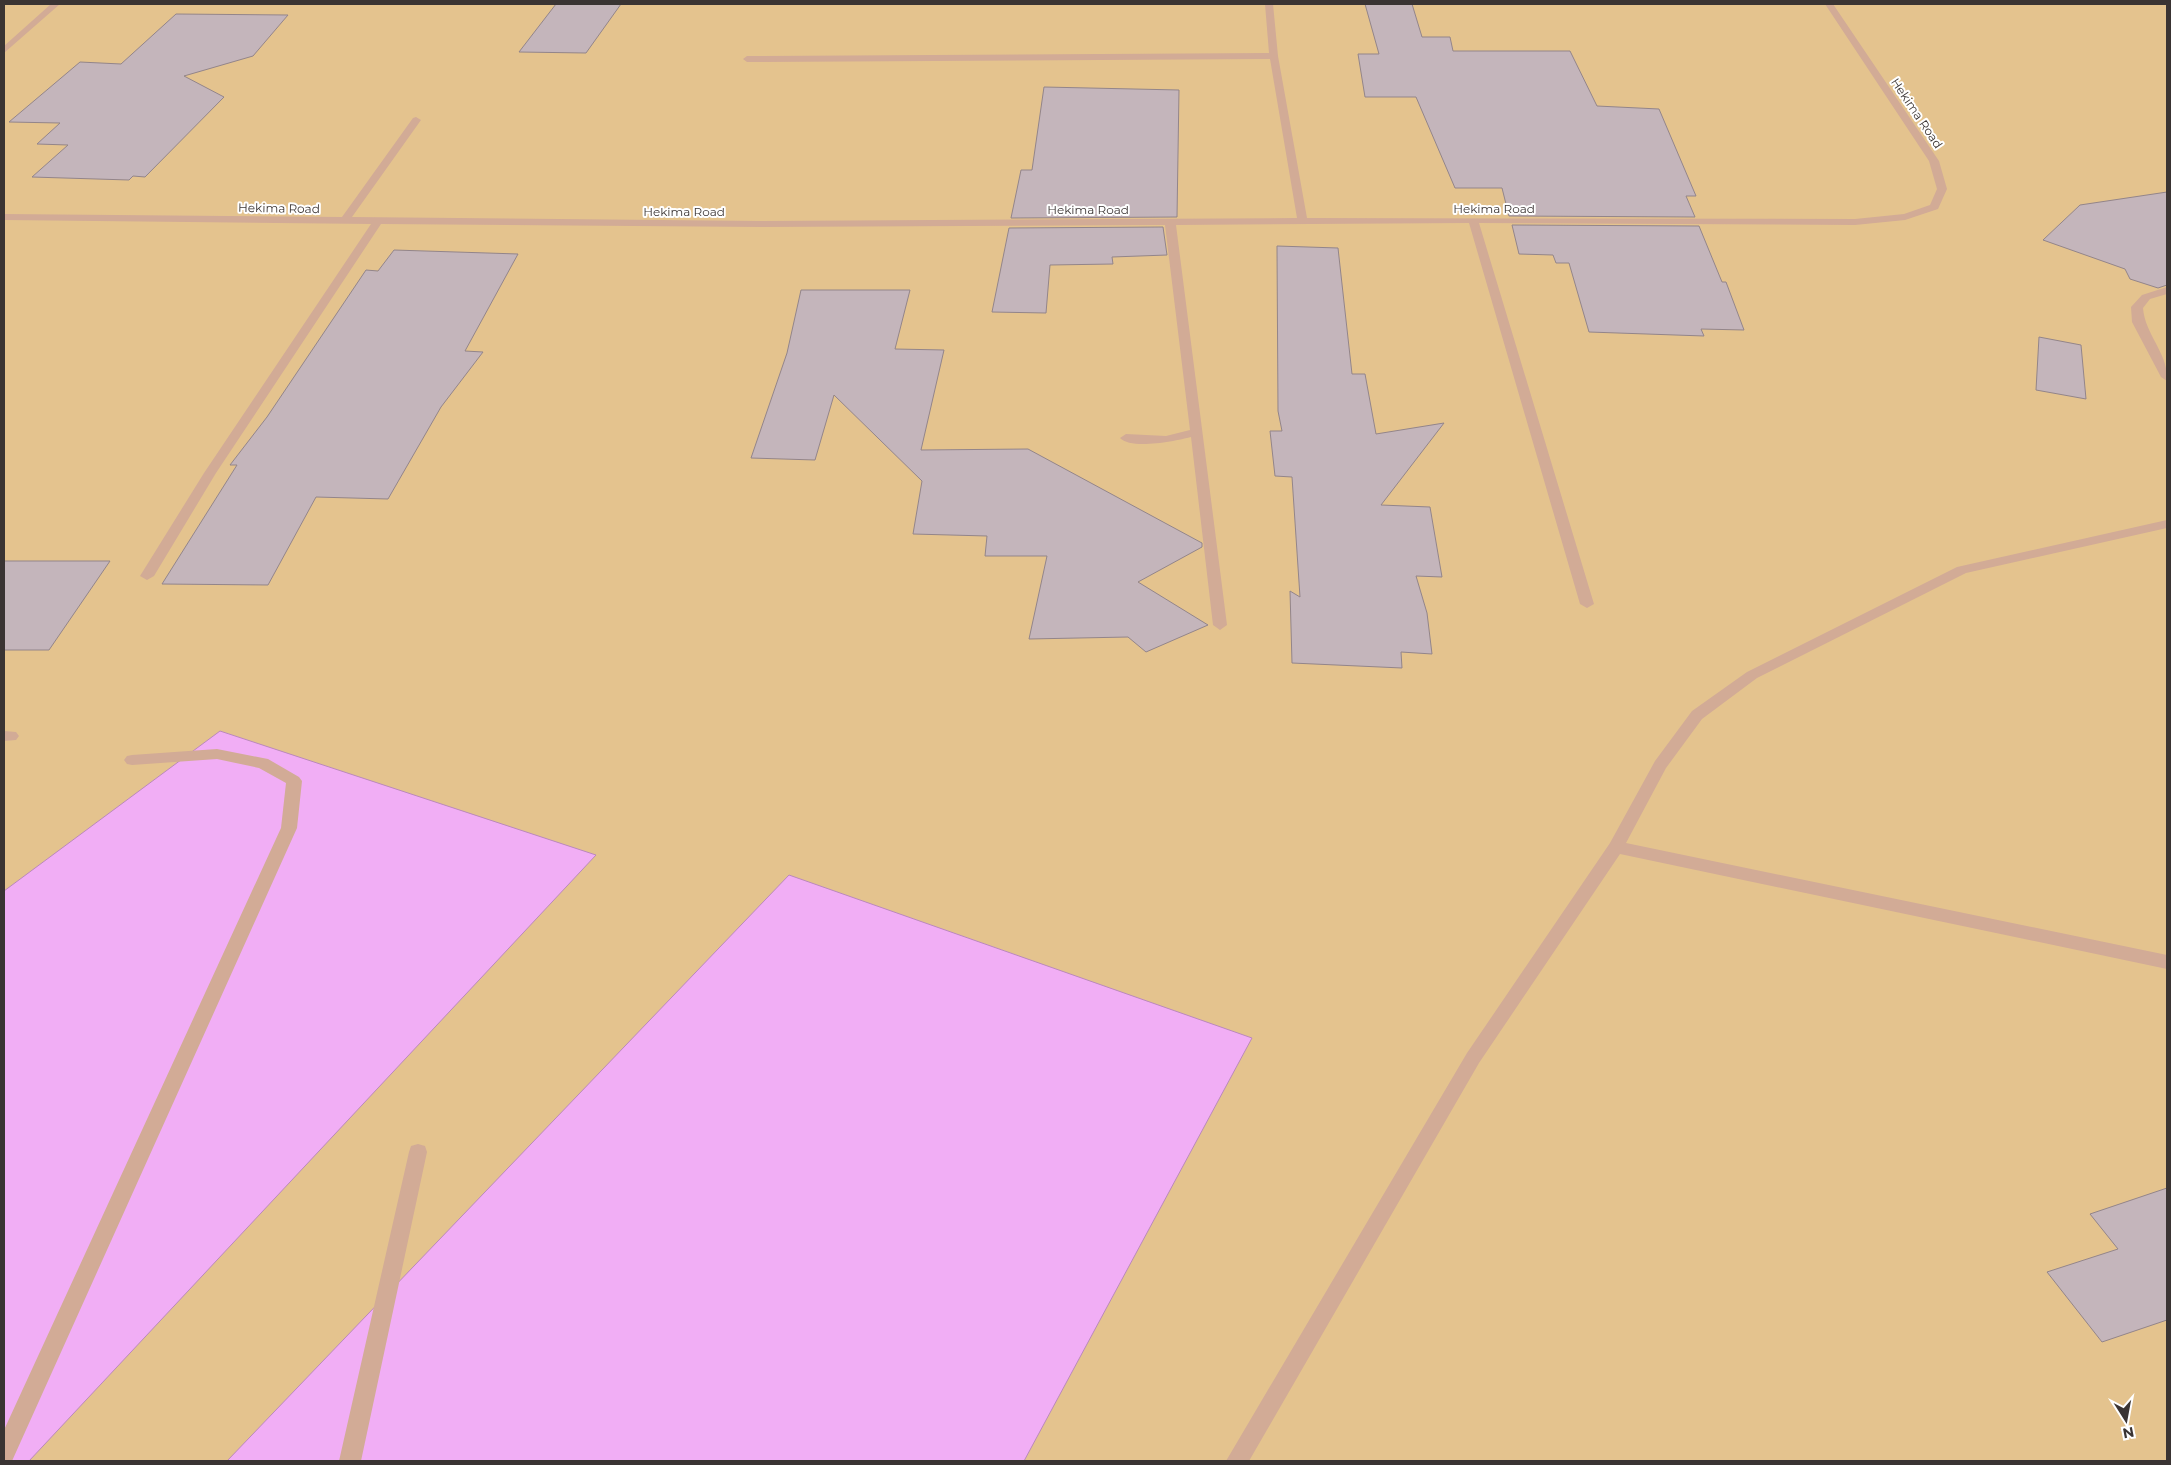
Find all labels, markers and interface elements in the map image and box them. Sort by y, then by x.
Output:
street label: Hekima Road [1888,75,1946,151]
street label: Hekima Road [238,200,320,216]
street label: Hekima Road [1453,201,1535,216]
street label: Hekima Road [1047,202,1129,217]
street label: Hekima Road [643,204,725,219]
north arrow [2101,1395,2151,1445]
text: N [2121,1423,2136,1443]

